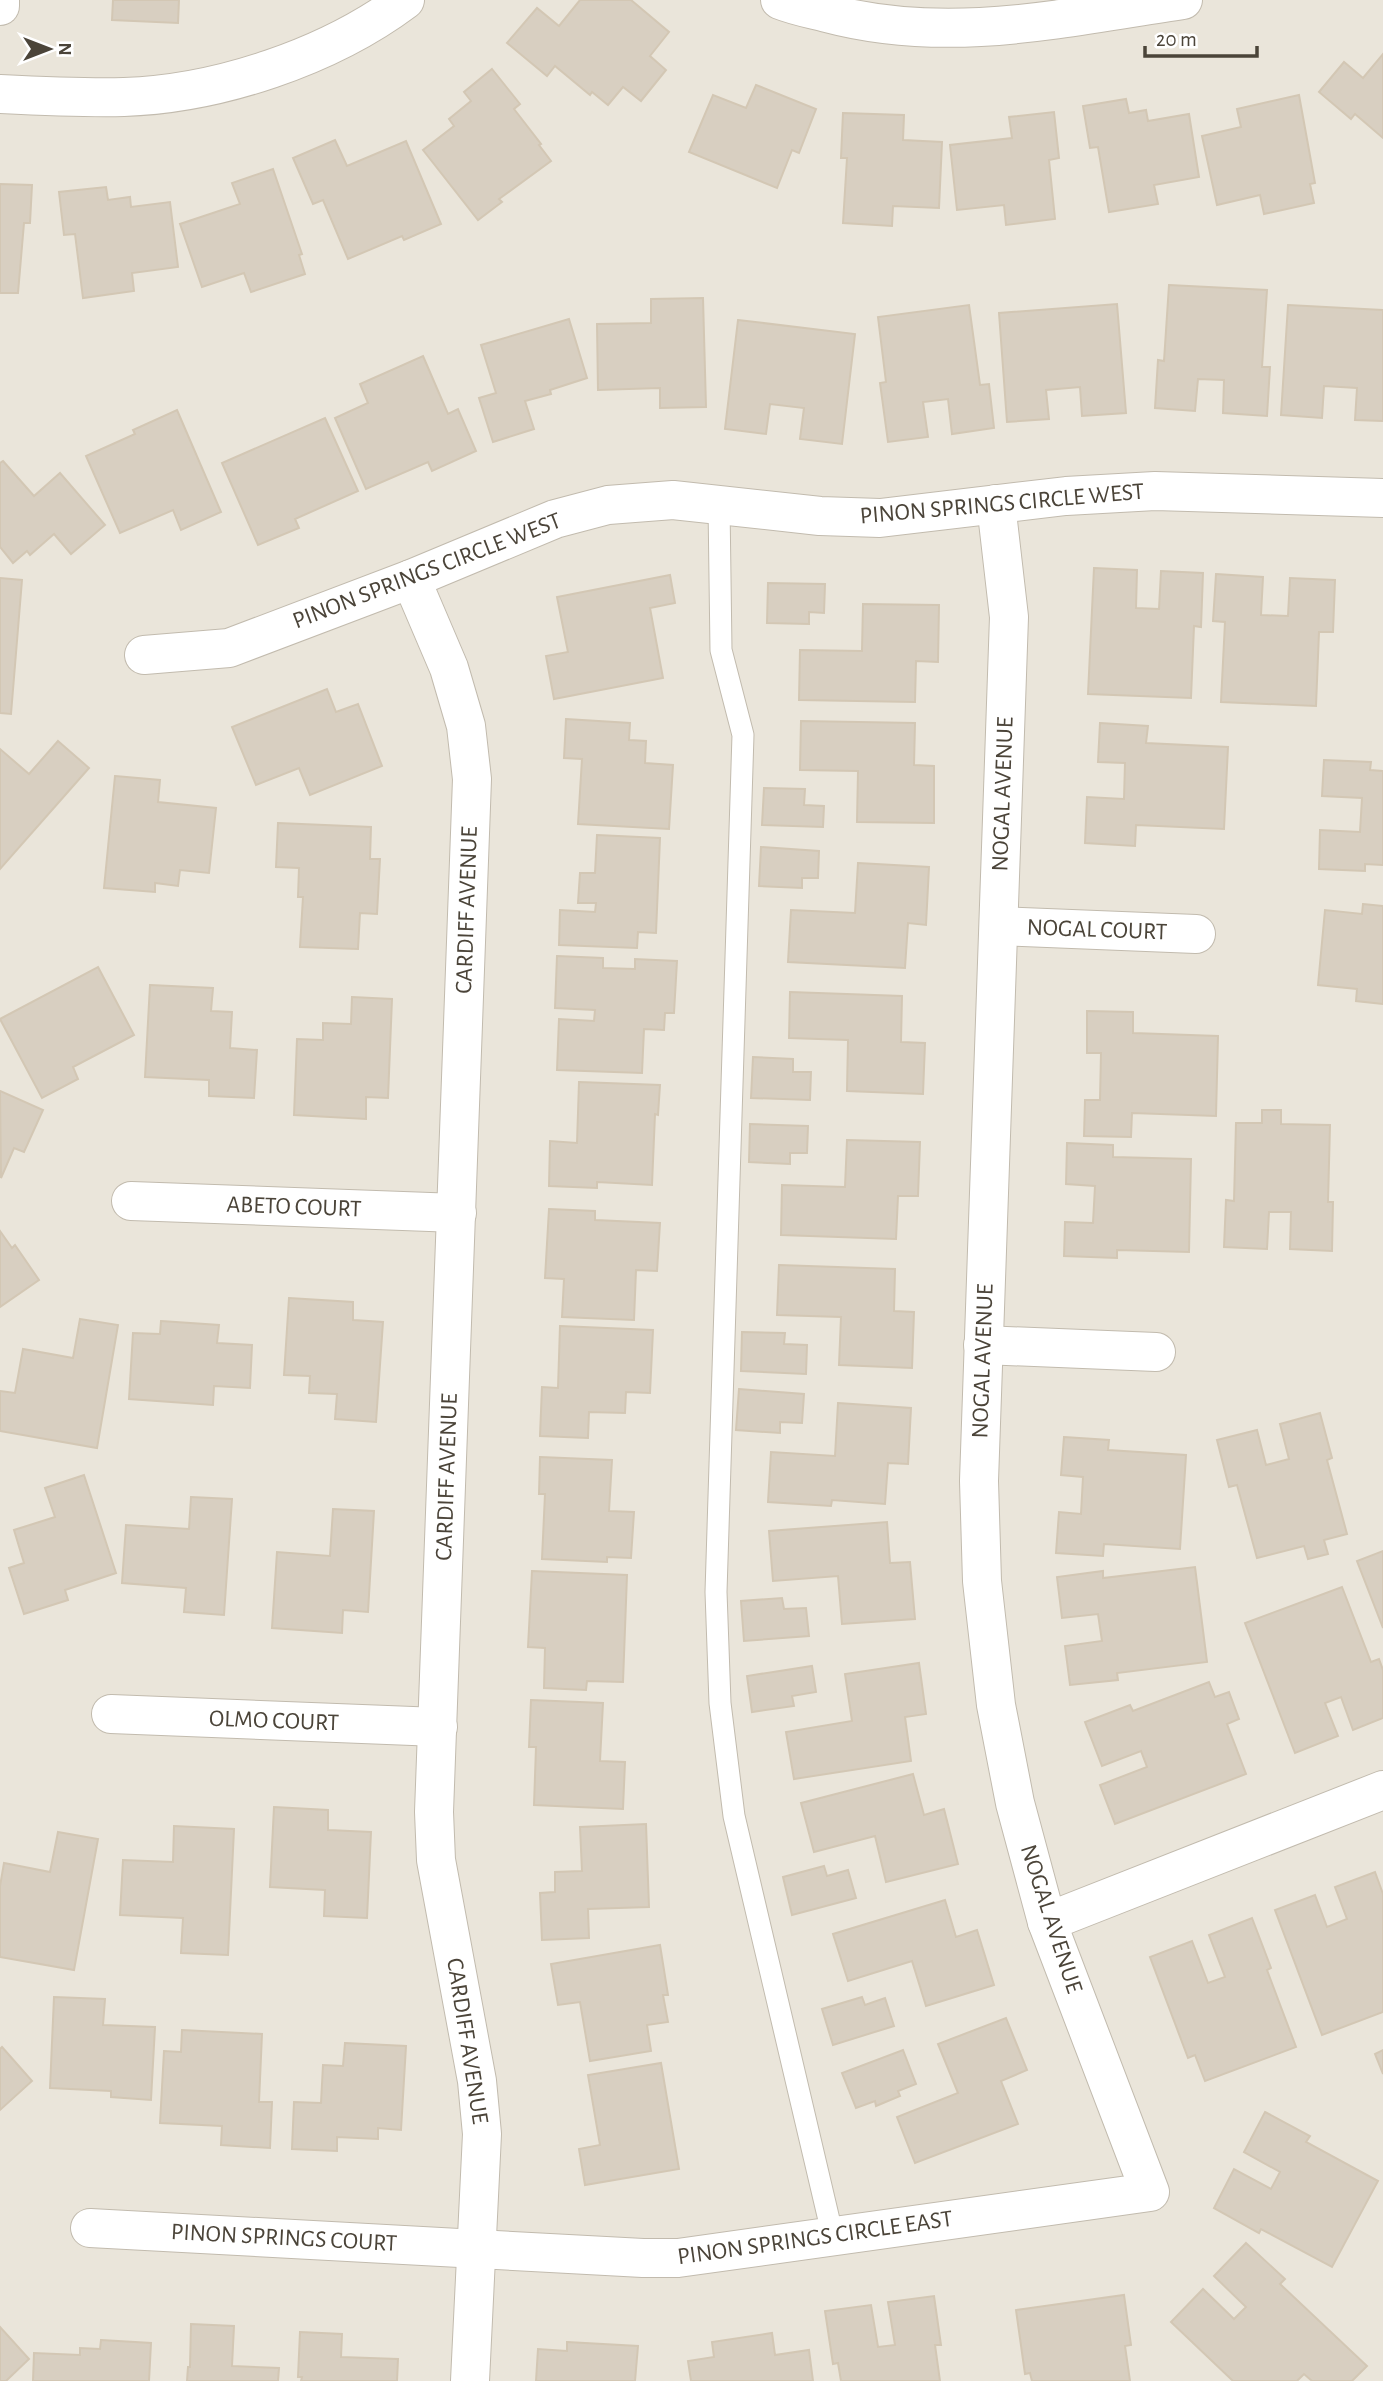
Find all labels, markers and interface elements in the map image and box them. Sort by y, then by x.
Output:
north arrow [14,14,84,84]
scale bar [1145,14,1257,58]
text: 20 m [1156,29,1197,50]
text: N [55,42,74,56]
street label: PINON SPRINGS CIRCLE WEST [859,480,1145,528]
street label: PINON SPRINGS CIRCLE WEST [289,509,565,633]
street label: NOGAL AVENUE [988,716,1018,872]
street label: CARDIFF AVENUE [452,825,482,994]
street label: NOGAL COURT [1026,916,1168,944]
street label: ABETO COURT [226,1193,362,1221]
street label: NOGAL AVENUE [968,1283,998,1439]
street label: CARDIFF AVENUE [432,1392,462,1561]
street label: OLMO COURT [208,1707,340,1735]
street label: NOGAL AVENUE [1016,1842,1086,1997]
street label: CARDIFF AVENUE [442,1956,492,2126]
street label: PINON SPRINGS CIRCLE EAST [676,2207,954,2269]
street label: PINON SPRINGS COURT [170,2220,398,2256]

